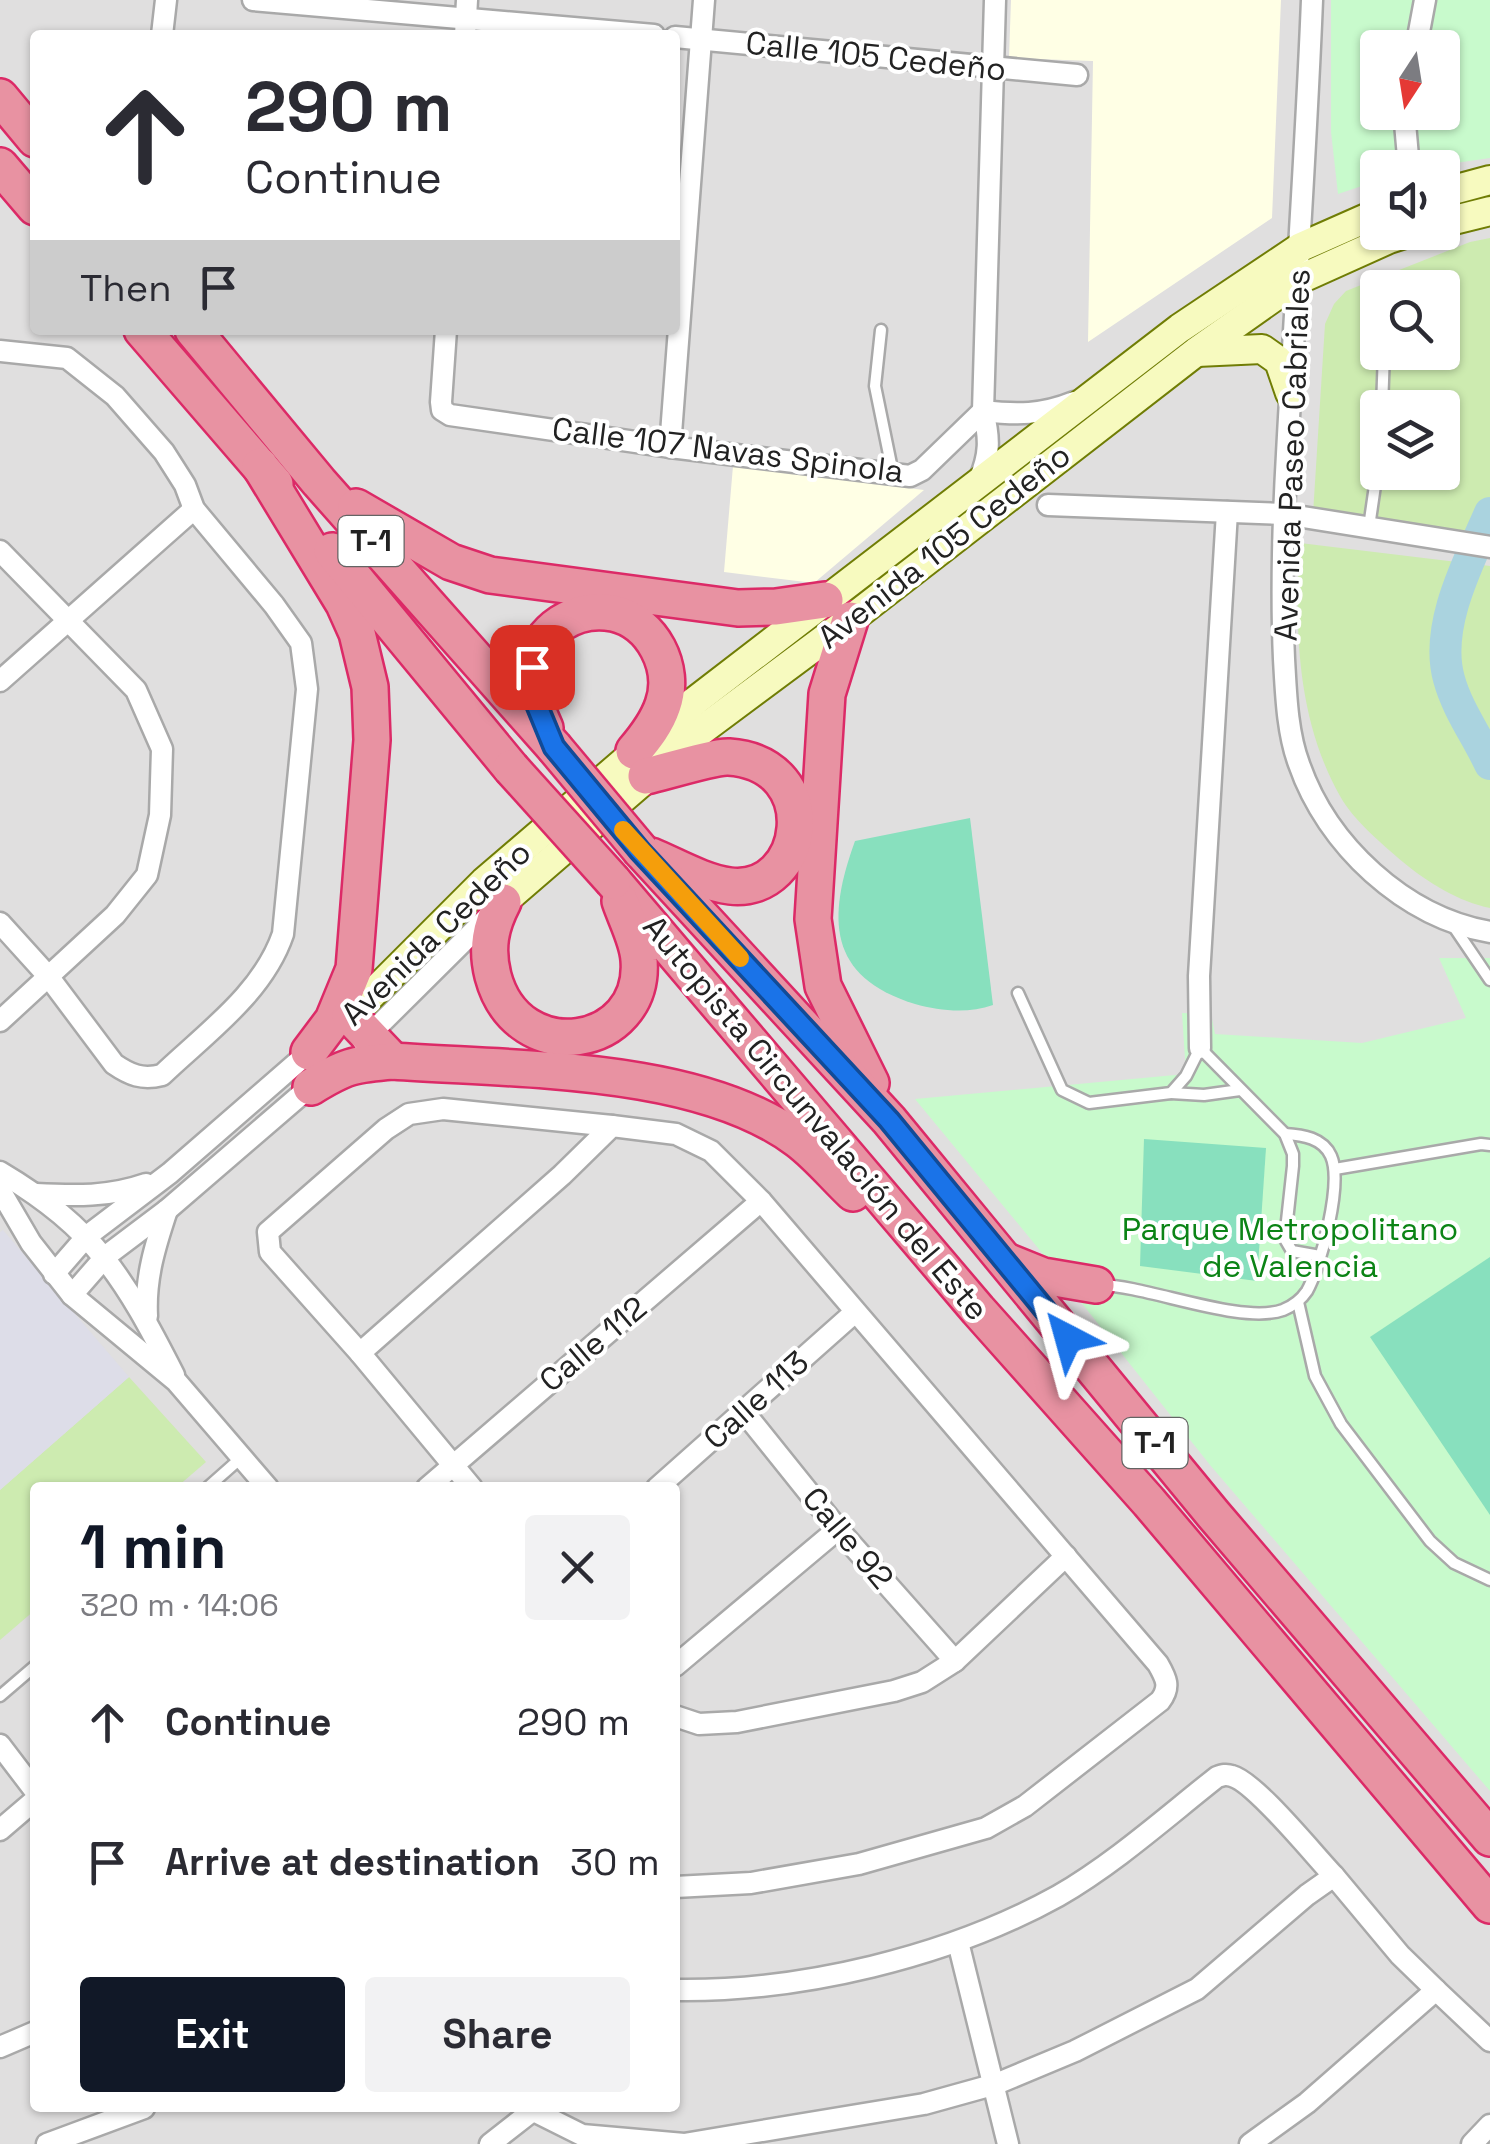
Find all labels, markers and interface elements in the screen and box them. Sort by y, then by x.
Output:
street label: Calle 105 Cedeño [744,22,1008,90]
north arrow [1360,30,1460,130]
map controls [1360,30,1460,490]
text: 290 m [245,62,452,151]
icon: ahead [80,70,210,200]
text: Continue [245,149,442,206]
button: sound [1360,150,1460,250]
icon: arrive [191,260,246,315]
text: Then [80,264,171,312]
street label: Avenida Paseo Cabriales [1266,268,1318,642]
button: search [1360,270,1460,370]
button: layers [1360,390,1460,490]
street label: Calle 107 Navas Spinola [550,409,906,491]
street label: Avenida 105 Cedeño [810,435,1078,657]
road number: T-1 [338,516,404,566]
pin [490,625,575,710]
icon: arrive [505,640,560,695]
street label: Avenida Cedeño [333,832,539,1034]
street label: Autopista Circunvalación del Este [635,907,997,1329]
park label: Parque Metropolitano de Valencia [1122,1209,1458,1286]
position arrow [1016,1286,1120,1390]
street label: Calle 112 [531,1288,655,1400]
street label: Calle 113 [695,1342,817,1458]
road number: T-1 [1122,1418,1188,1468]
street label: Calle 92 [794,1479,902,1597]
text: 1 min [80,1509,227,1586]
button: close [525,1515,630,1620]
text: 320 m · 14:06 [80,1585,279,1625]
icon: ahead [80,1695,135,1750]
text: Continue [165,1698,331,1746]
text: 290 m [517,1698,630,1746]
icon: arrive [80,1835,135,1890]
text: Arrive at destination [165,1838,540,1886]
text: 30 m [570,1838,660,1886]
button: Exit [80,1977,345,2092]
button: Share [365,1977,630,2092]

